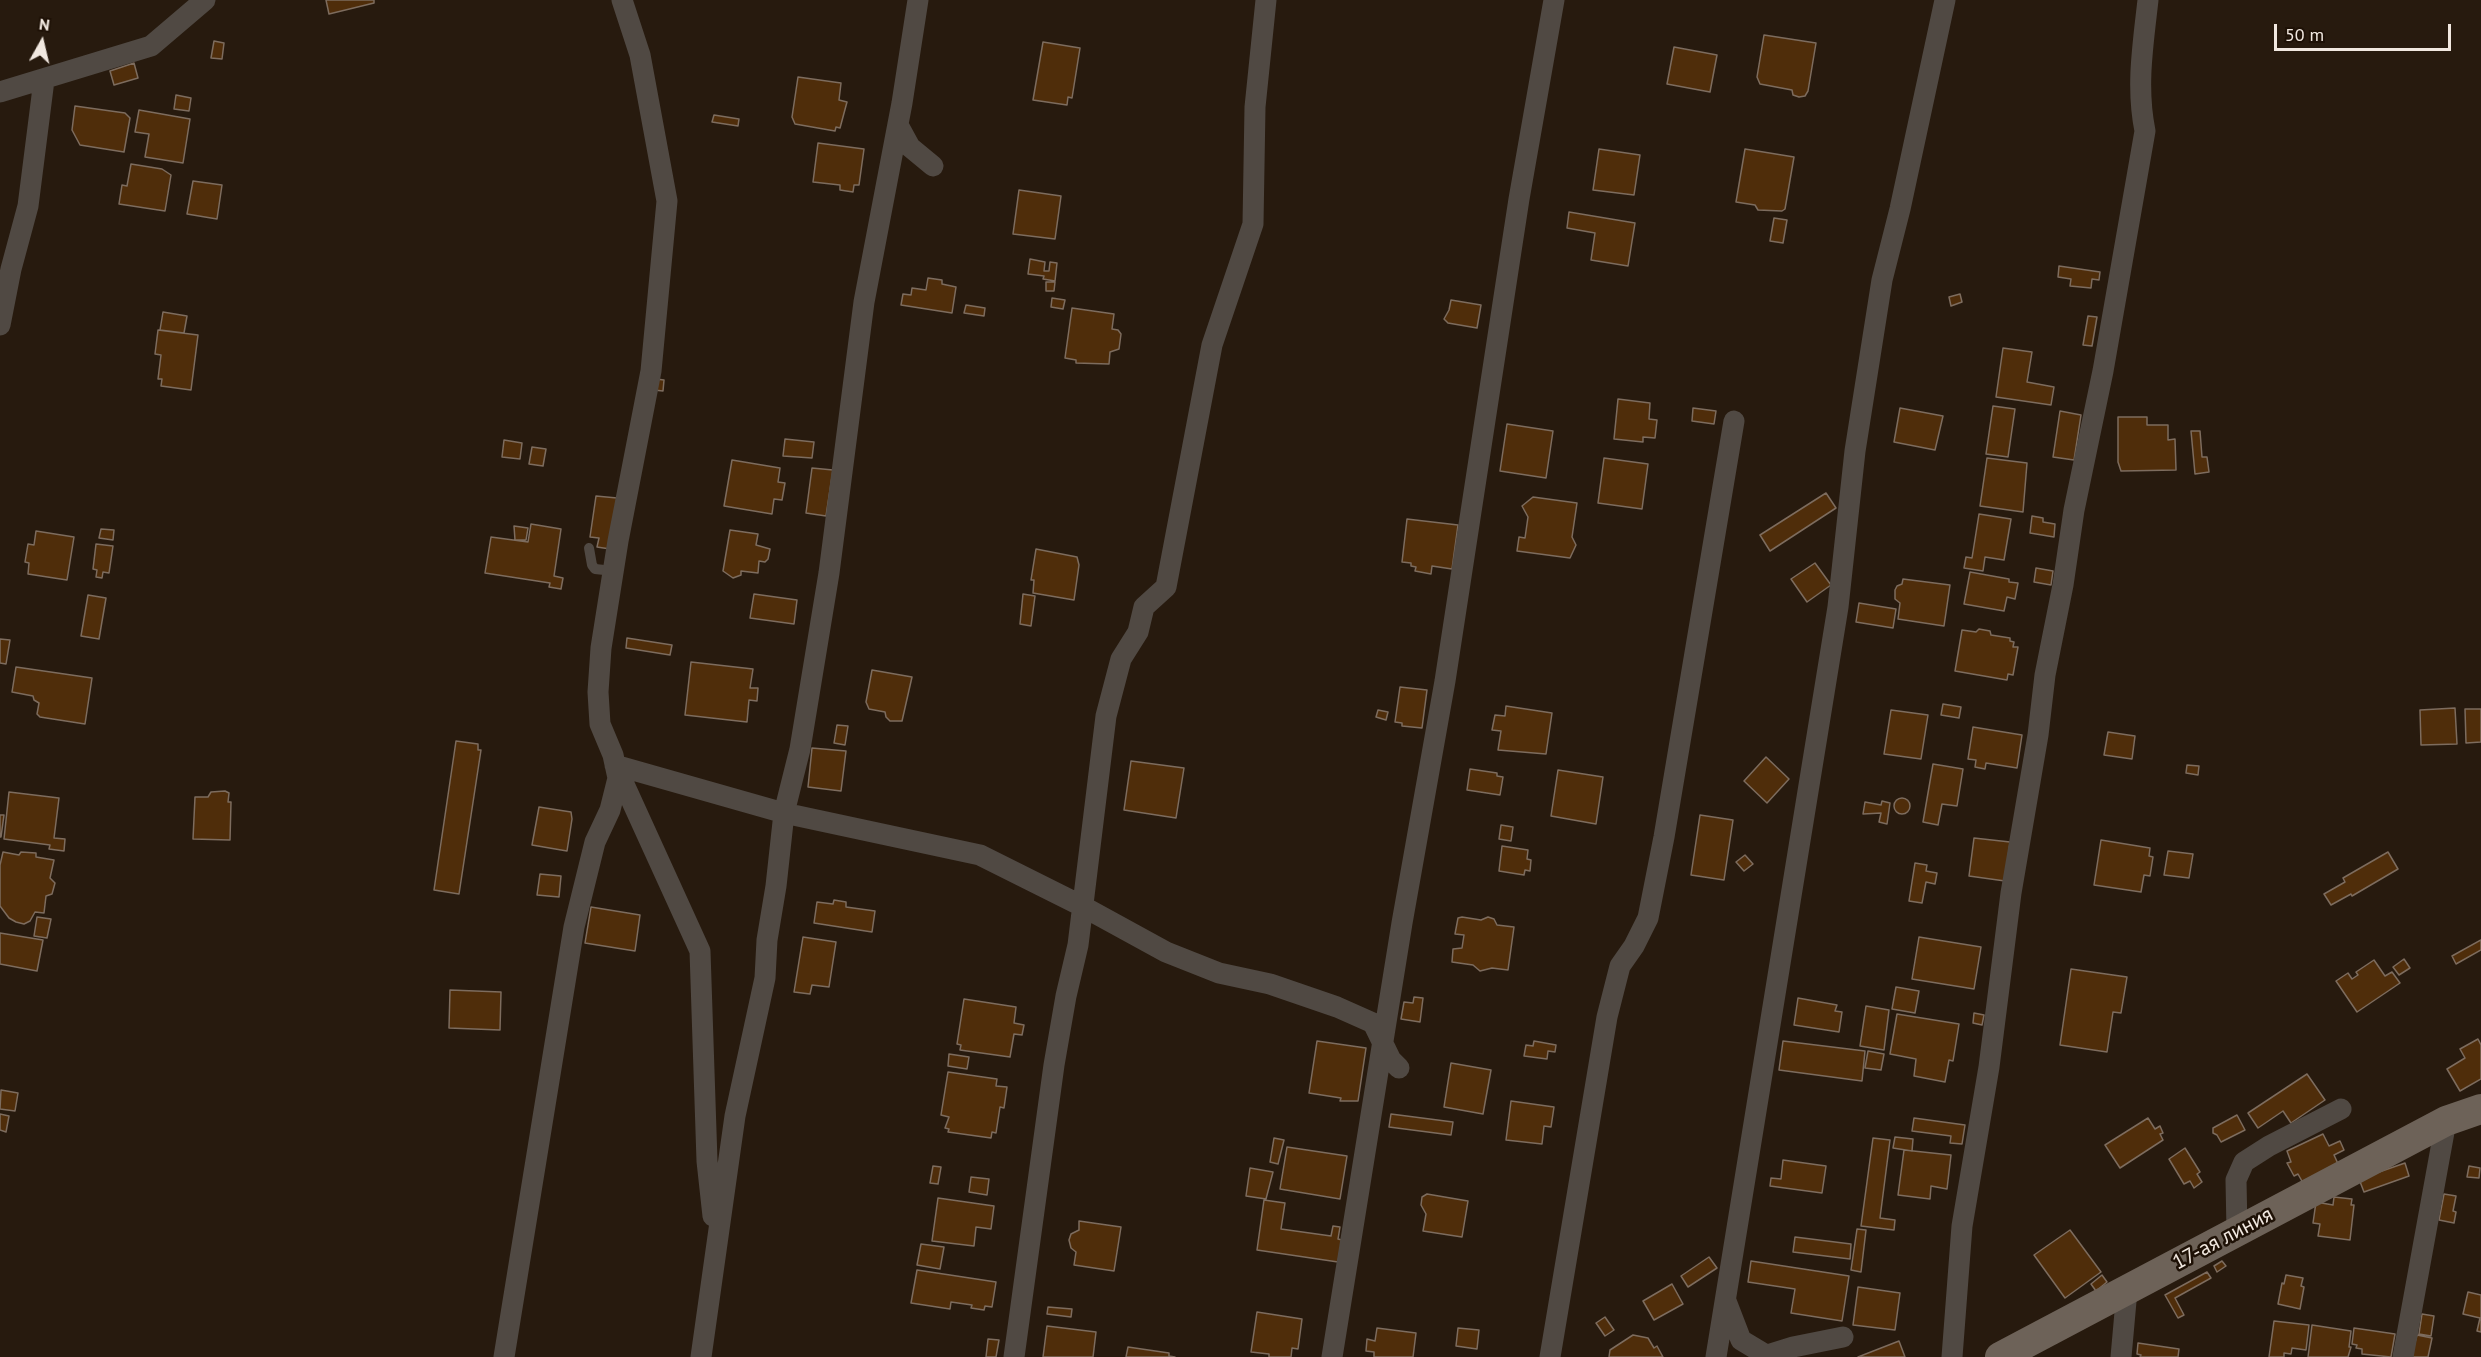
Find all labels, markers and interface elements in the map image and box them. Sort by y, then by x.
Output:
north arrow [12,12,72,72]
scale bar [2277,12,2454,50]
text: N [38,14,51,35]
text: 50 m [2285,23,2324,46]
street label: 17-ая линия [2169,1202,2277,1276]

